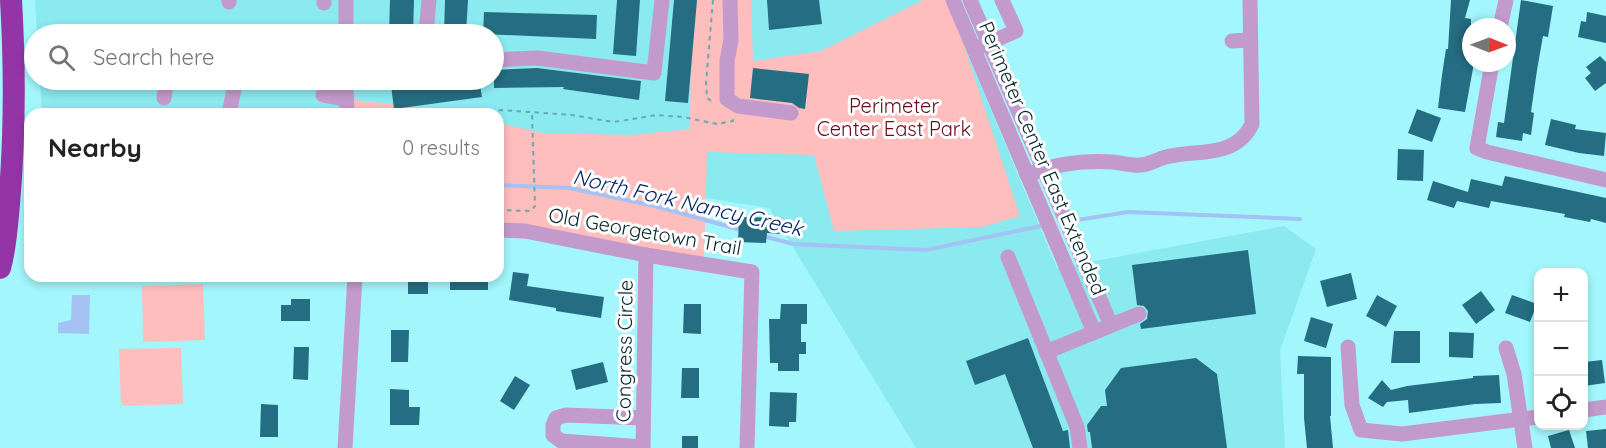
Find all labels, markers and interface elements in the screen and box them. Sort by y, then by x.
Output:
street label: Perimeter Center East Extended [974,17,1112,299]
north arrow [1462,18,1516,72]
search box [24,24,504,90]
icon: search [45,41,78,74]
text: Search here [93,43,214,71]
park label: Perimeter Center East Park [817,93,971,141]
text: Nearby [48,131,142,164]
text: 0 results [402,135,480,160]
water label: North Fork Nancy Creek [571,163,807,242]
street label: Old Georgetown Trail [547,202,743,260]
map controls [1534,268,1588,430]
button: + [1534,268,1588,322]
street label: Congress Circle [610,279,638,423]
button: − [1534,322,1588,376]
button: locate [1534,376,1588,430]

